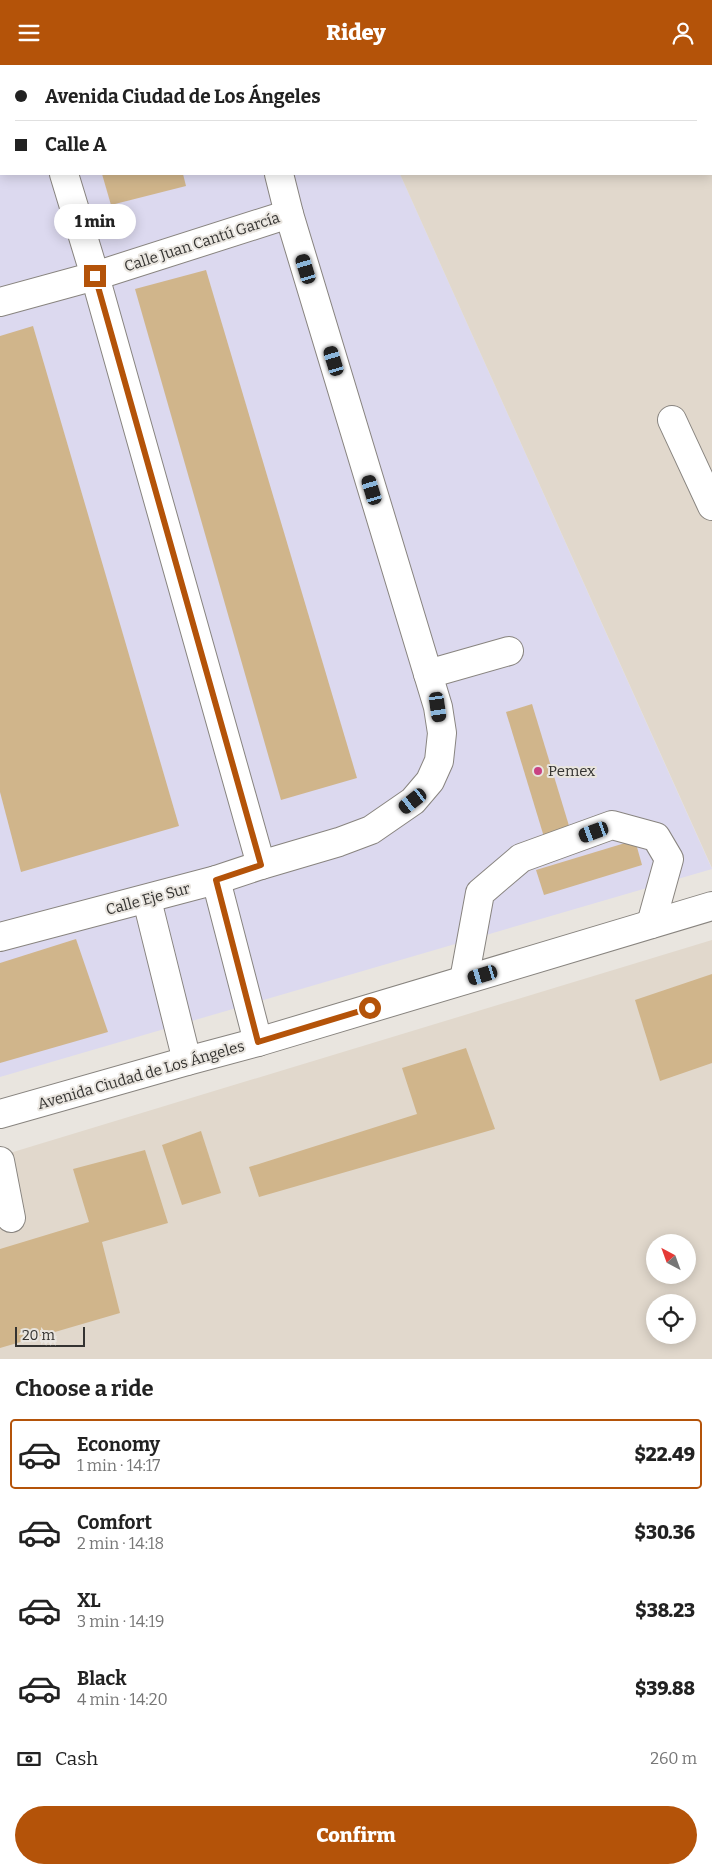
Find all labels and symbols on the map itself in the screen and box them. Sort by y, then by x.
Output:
callout: 1 min [54,203,136,239]
street label: Calle Juan Cantú García [122,208,282,276]
car [294,252,317,286]
route end [84,265,106,287]
car [322,344,345,378]
car [360,473,383,507]
car [428,691,447,723]
place label: Pemex [548,762,596,780]
marker: Pemex [532,765,544,777]
car [396,786,429,816]
car [577,820,610,844]
street label: Calle Eje Sur [104,879,192,919]
car [466,963,499,987]
route start [359,997,381,1019]
street label: Avenida Ciudad de Los Ángeles [36,1037,246,1113]
north arrow [646,1234,696,1284]
scale bar [15,1324,85,1347]

